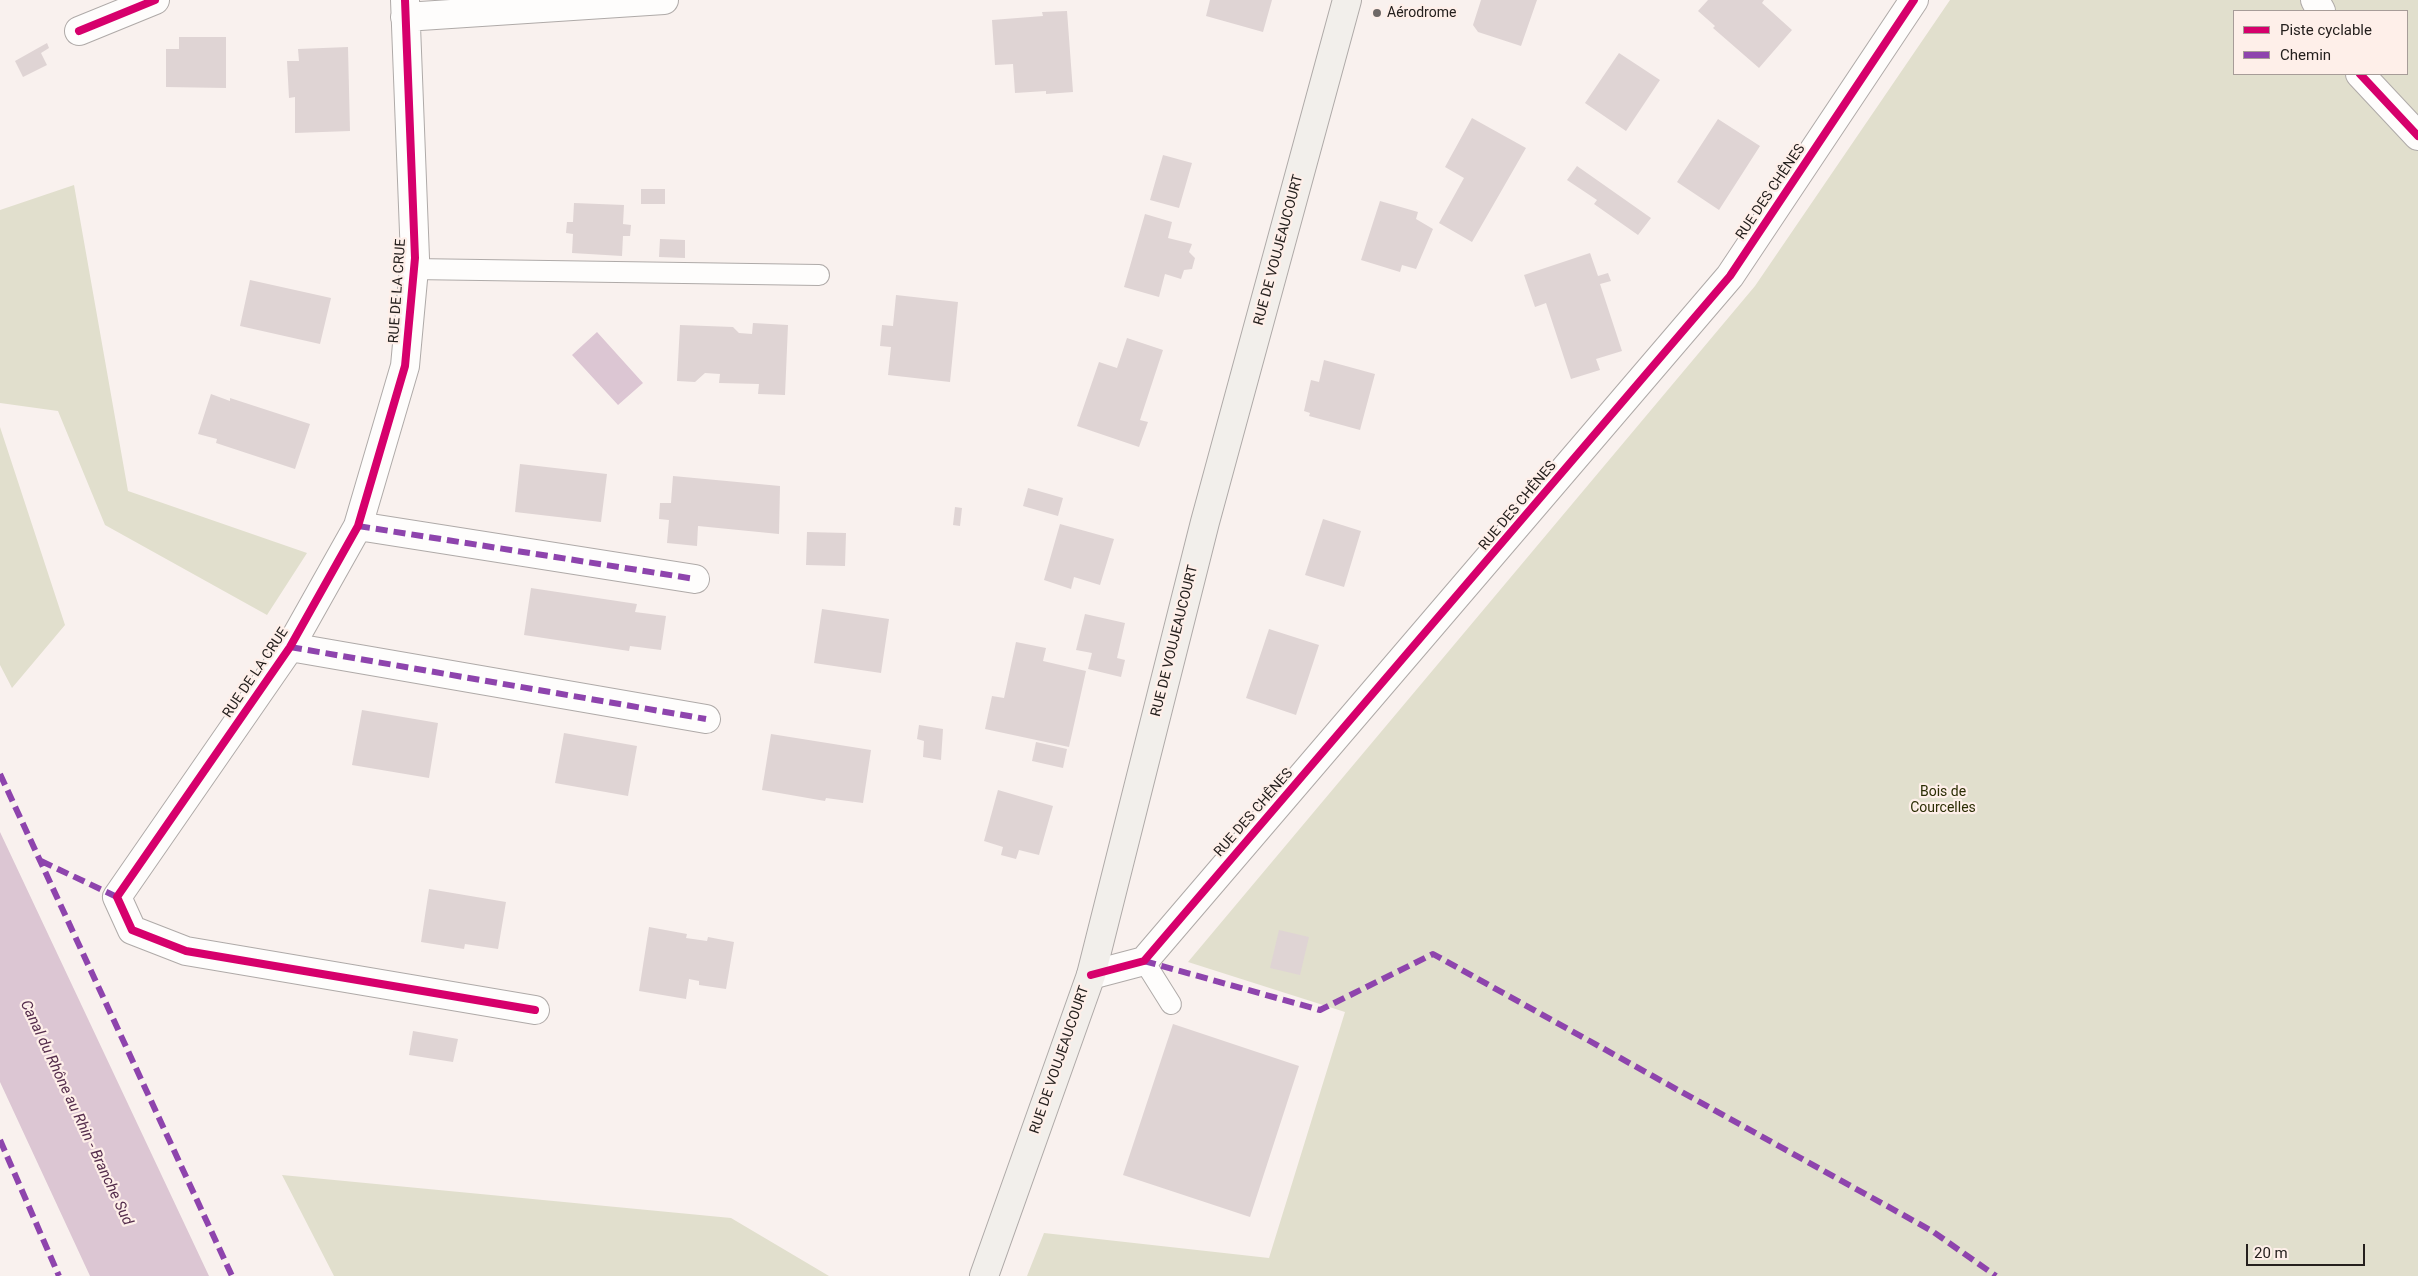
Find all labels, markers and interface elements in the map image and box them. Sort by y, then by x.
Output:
place label: Aérodrome [1387,5,1456,21]
marker: Aérodrome [1371,7,1383,19]
legend [2233,10,2408,75]
text: Piste cyclable [2280,21,2372,39]
text: Chemin [2280,46,2331,64]
street label: RUE DES CHÊNES [1733,141,1809,243]
street label: RUE DE VOUJEAUCOURT [1251,173,1307,327]
street label: RUE DE LA CRUE [386,238,410,344]
street label: RUE DES CHÊNES [1476,458,1560,554]
street label: RUE DE VOUJEAUCOURT [1148,564,1202,718]
street label: RUE DE LA CRUE [220,625,292,721]
street label: RUE DES CHÊNES [1211,765,1297,861]
park label: Bois de Courcelles [1910,784,1976,816]
street label: RUE DE VOUJEAUCOURT [1027,984,1093,1136]
water label: Canal du Rhône au Rhin - Branche Sud [16,998,136,1228]
scale bar [2248,1234,2367,1266]
text: 20 m [2254,1244,2288,1262]

